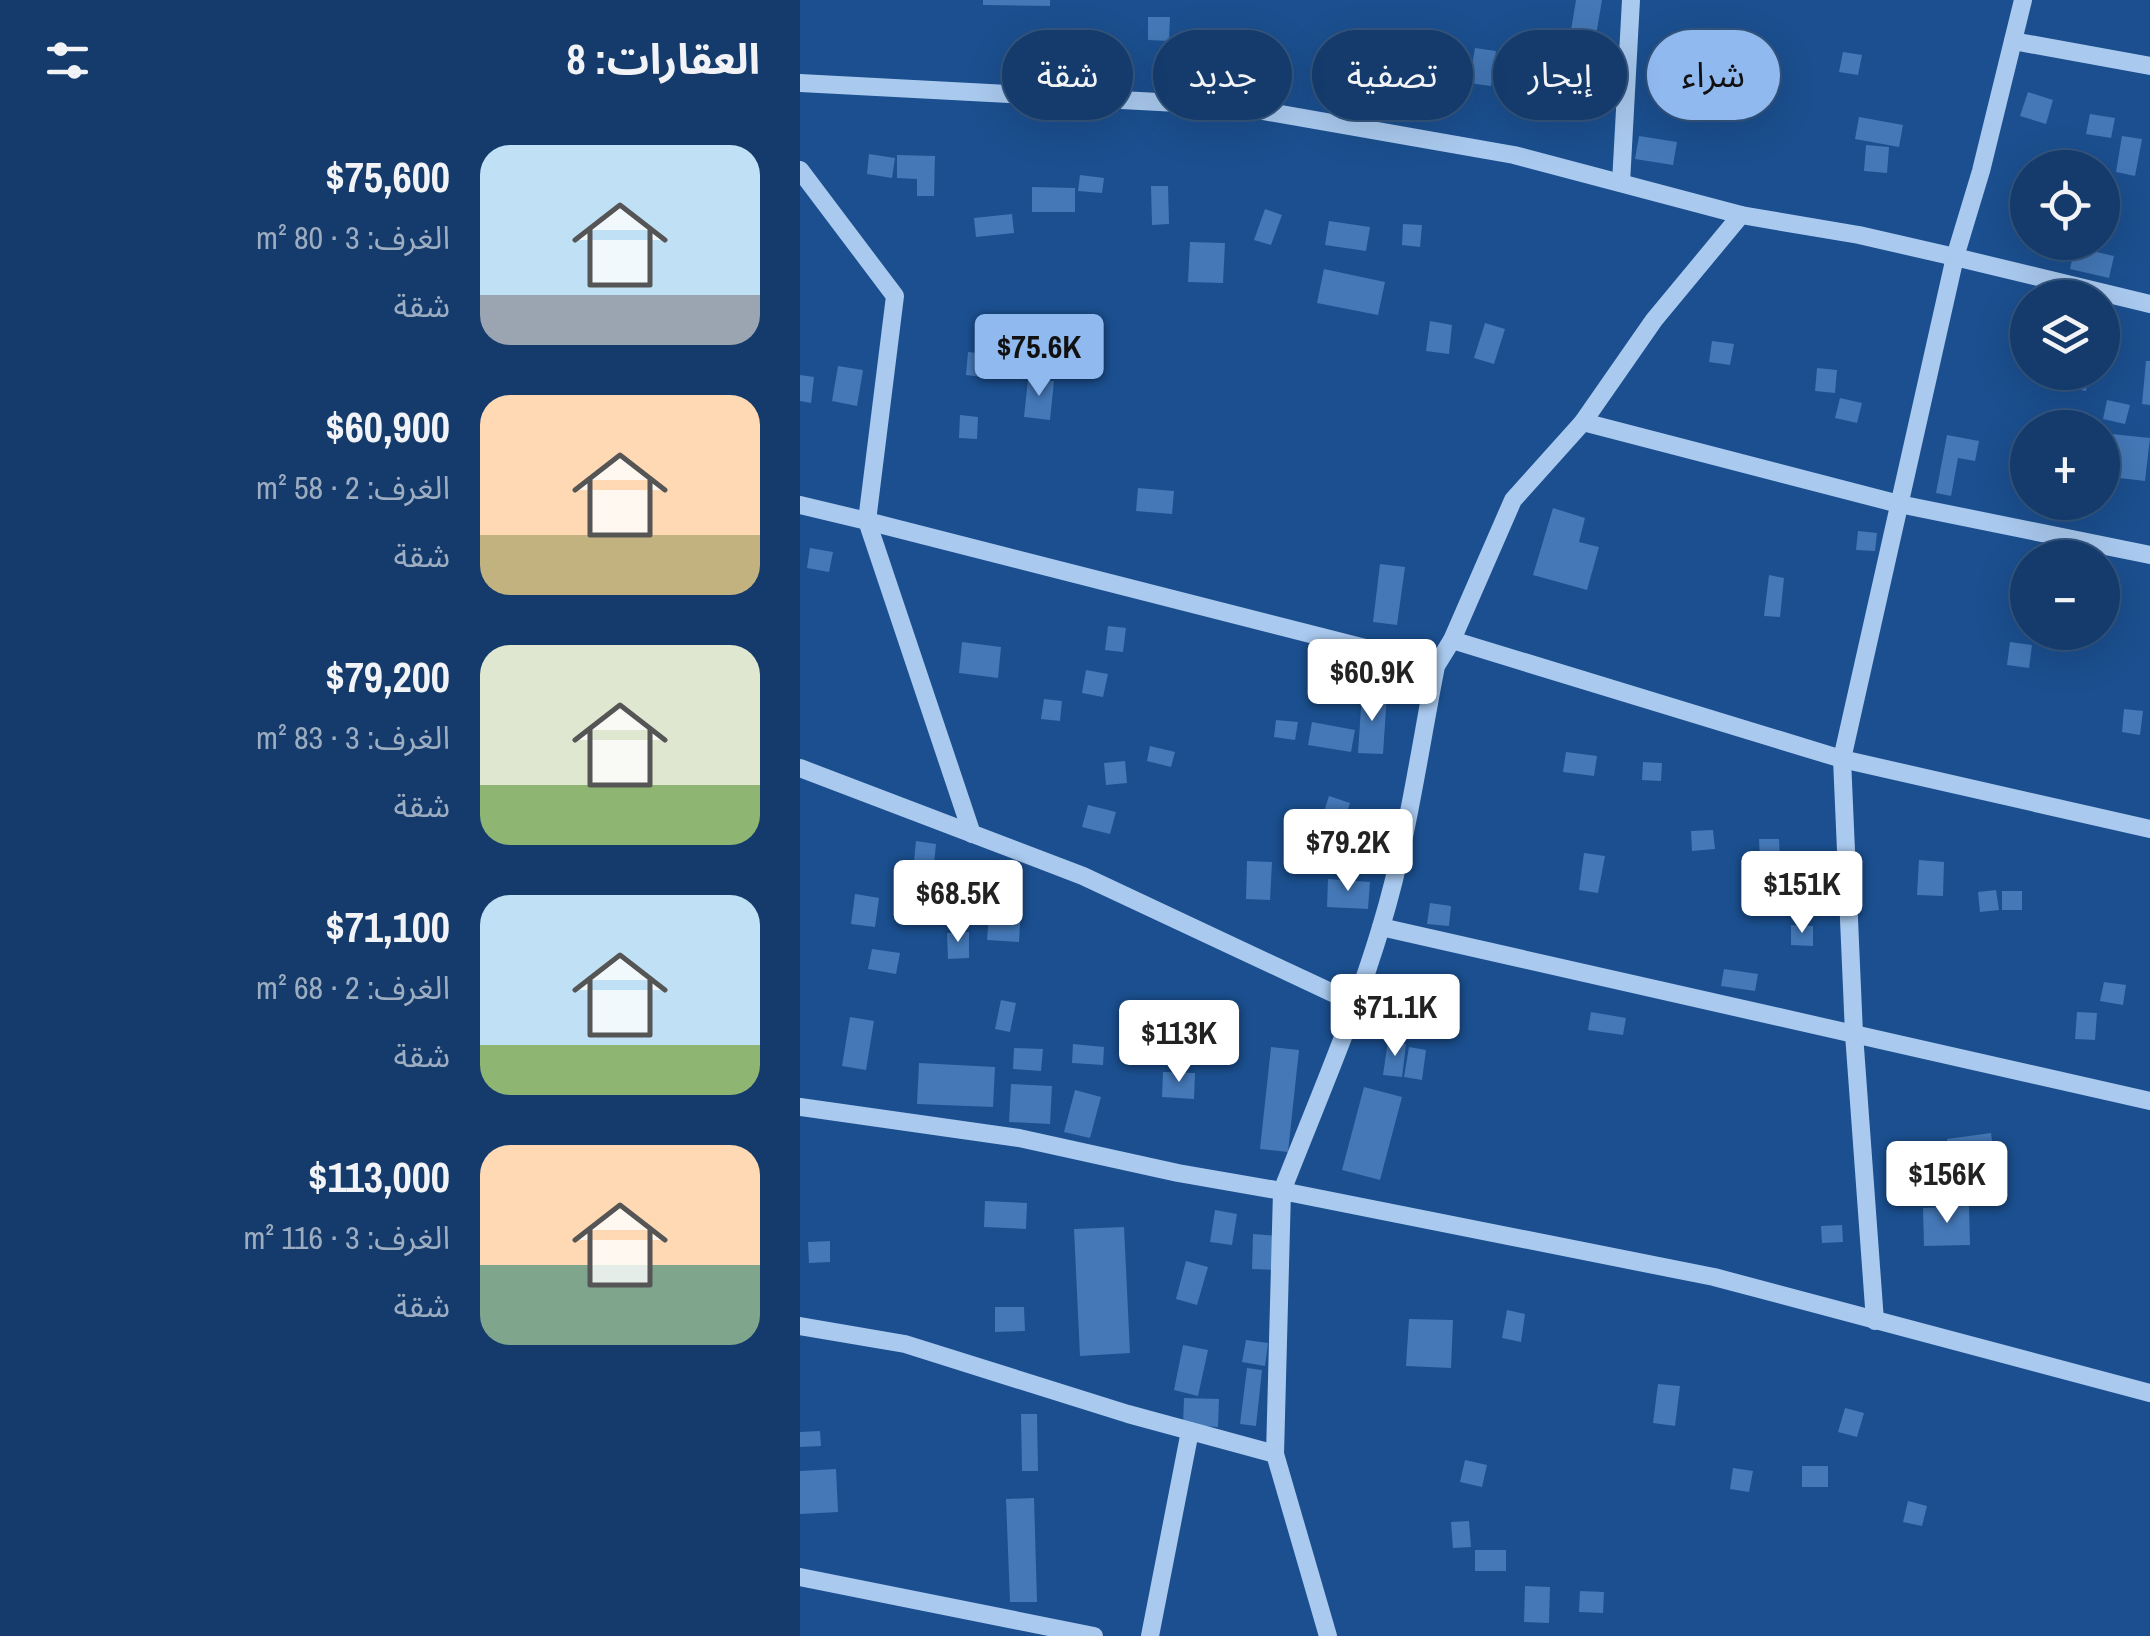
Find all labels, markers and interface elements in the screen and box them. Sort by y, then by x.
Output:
chip: شقة [1002,30,1133,120]
chip: جديد [1153,30,1292,120]
chip: تصفية [1312,30,1473,120]
chip: إيجار [1493,30,1627,120]
chip: شراء [1647,30,1780,120]
text: العقارات: 8 [567,31,760,87]
icon: filters [40,33,95,88]
text: $75,600 [326,149,450,205]
map controls [2010,150,2120,650]
button: locate [2010,150,2120,260]
icon: home [560,185,680,305]
text: الغرف: 3 · 80 m² [256,216,450,259]
button: layers [2010,280,2120,390]
text: شقة [394,284,450,327]
pin: $75.6K [958,314,1120,399]
text: $75.6K [997,325,1081,368]
text: $60,900 [326,399,450,455]
button: + [2010,410,2120,520]
icon: home [560,435,680,555]
text: الغرف: 2 · 58 m² [256,466,450,509]
text: شقة [394,534,450,577]
button: − [2010,540,2120,650]
pin: $60.9K [1291,639,1453,724]
text: $79,200 [326,649,450,705]
text: $60.9K [1330,650,1414,693]
icon: home [560,685,680,805]
text: الغرف: 3 · 83 m² [256,716,450,759]
text: شقة [394,784,450,827]
pin: $79.2K [1267,809,1429,894]
text: $79.2K [1306,820,1390,863]
pin: $151K [1732,851,1872,936]
pin: $68.5K [877,860,1039,945]
text: $151K [1763,862,1841,905]
text: $68.5K [916,871,1000,914]
text: $71,100 [326,899,450,955]
icon: home [560,935,680,1055]
text: الغرف: 2 · 68 m² [256,966,450,1009]
pin: $71.1K [1314,974,1476,1059]
text: $71.1K [1353,985,1437,1028]
pin: $113K [1109,1000,1249,1085]
text: $113K [1141,1011,1217,1054]
text: شقة [394,1034,450,1077]
pin: $156K [1877,1141,2017,1226]
text: $113,000 [308,1149,450,1205]
text: $156K [1908,1152,1986,1195]
icon: home [560,1185,680,1305]
text: الغرف: 3 · 116 m² [243,1216,450,1259]
text: شقة [394,1284,450,1327]

